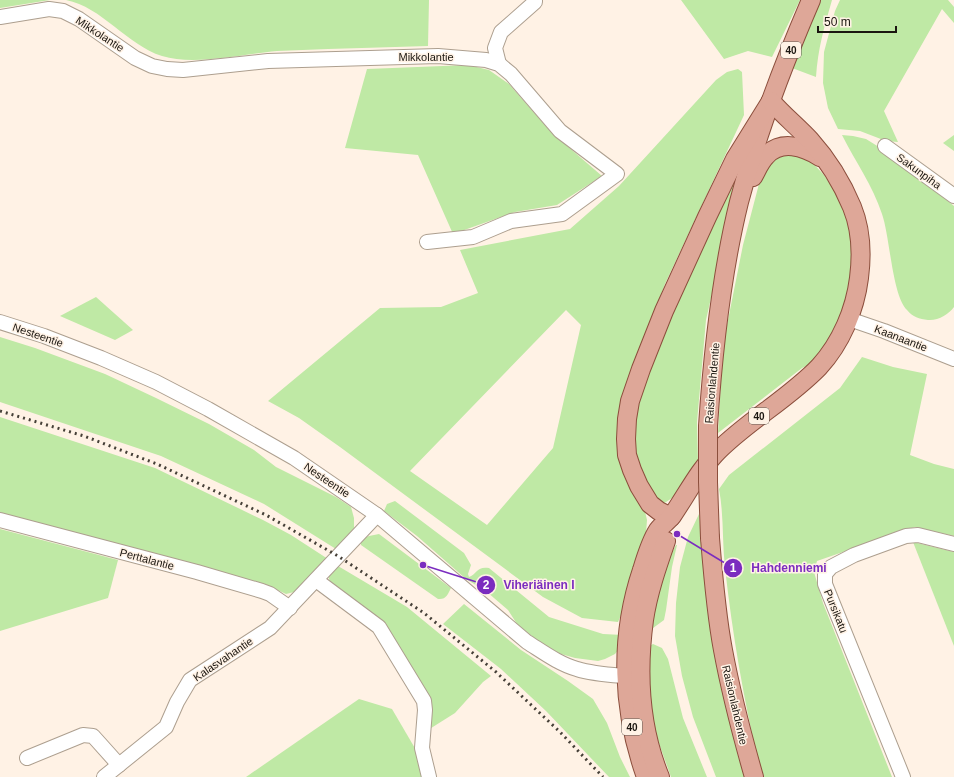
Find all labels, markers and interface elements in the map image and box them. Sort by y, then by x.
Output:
scale bar [818,8,896,34]
street label: Mikkolantie [74,14,126,54]
text: 50 m [824,15,851,29]
road number: 40 [781,42,801,58]
street label: Mikkolantie [398,51,454,63]
street label: Sakunpiha [894,151,944,192]
street label: Nesteentie [11,321,65,349]
street label: Kaanaantie [873,322,929,354]
street label: Raisionlahdentie [702,342,722,424]
road number: 40 [749,408,769,424]
street label: Nesteentie [302,460,352,500]
street label: Perttalantie [119,546,175,572]
callout: Hahdenniemi [723,556,835,580]
text: 1 [730,561,737,575]
text: Hahdenniemi [751,561,827,575]
callout: Viheriäinen I [476,573,583,597]
text: 2 [483,578,490,592]
text: Viheriäinen I [503,578,575,592]
street label: Pursikatu [822,587,850,635]
street label: Kalasvahantie [191,635,255,683]
street label: Raisionlahdentie [720,664,750,746]
road number: 40 [622,719,642,735]

